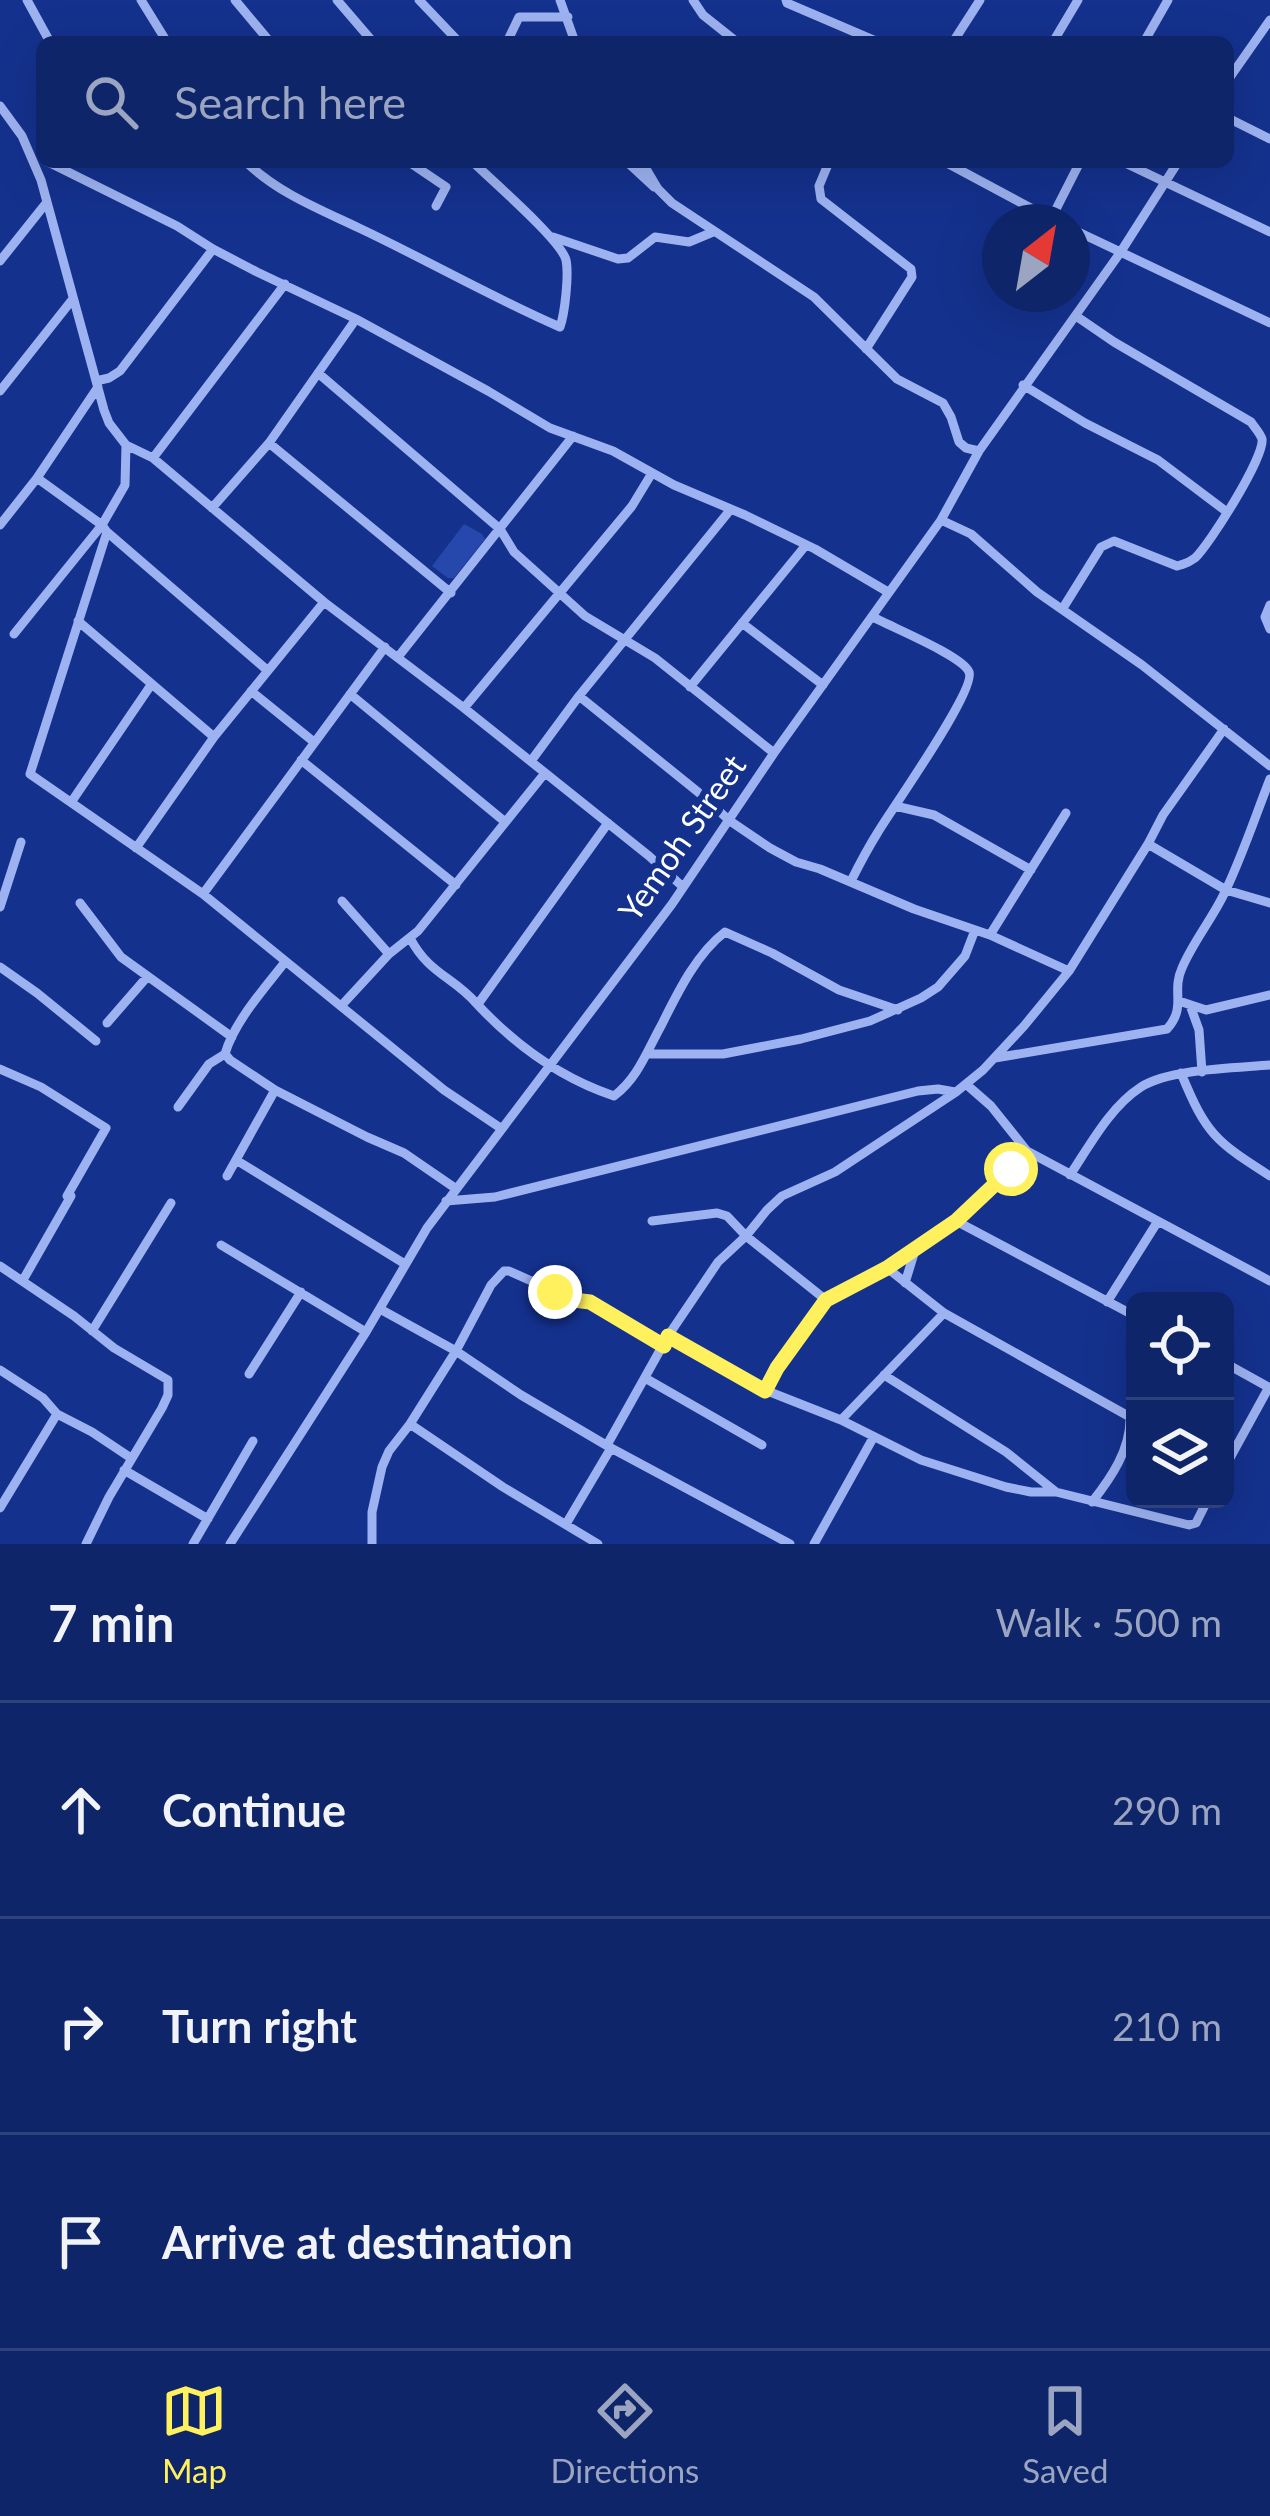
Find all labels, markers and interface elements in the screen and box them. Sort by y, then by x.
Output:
search box [36,36,1234,168]
icon: search [78,69,144,135]
text: Search here [174,75,406,129]
north arrow [982,204,1090,312]
street label: Yemoh Street [609,746,753,928]
route start [984,1142,1038,1196]
route end [528,1265,582,1319]
map controls [1126,1292,1234,1508]
button: locate [1126,1292,1234,1400]
button: layers [1126,1400,1234,1508]
text: 7 min [48,1592,174,1653]
text: Walk · 500 m [995,1599,1222,1645]
icon: ahead [48,1777,114,1843]
text: Continue [162,1783,346,1837]
text: 290 m [1112,1787,1222,1833]
icon: right [48,1993,114,2059]
text: Turn right [162,1999,357,2053]
text: 210 m [1112,2003,1222,2049]
icon: arrive [48,2209,114,2275]
text: Arrive at destination [162,2215,573,2269]
tab: Map [161,2378,227,2490]
tab: Directions [550,2378,699,2490]
tab: Saved [1022,2378,1109,2490]

